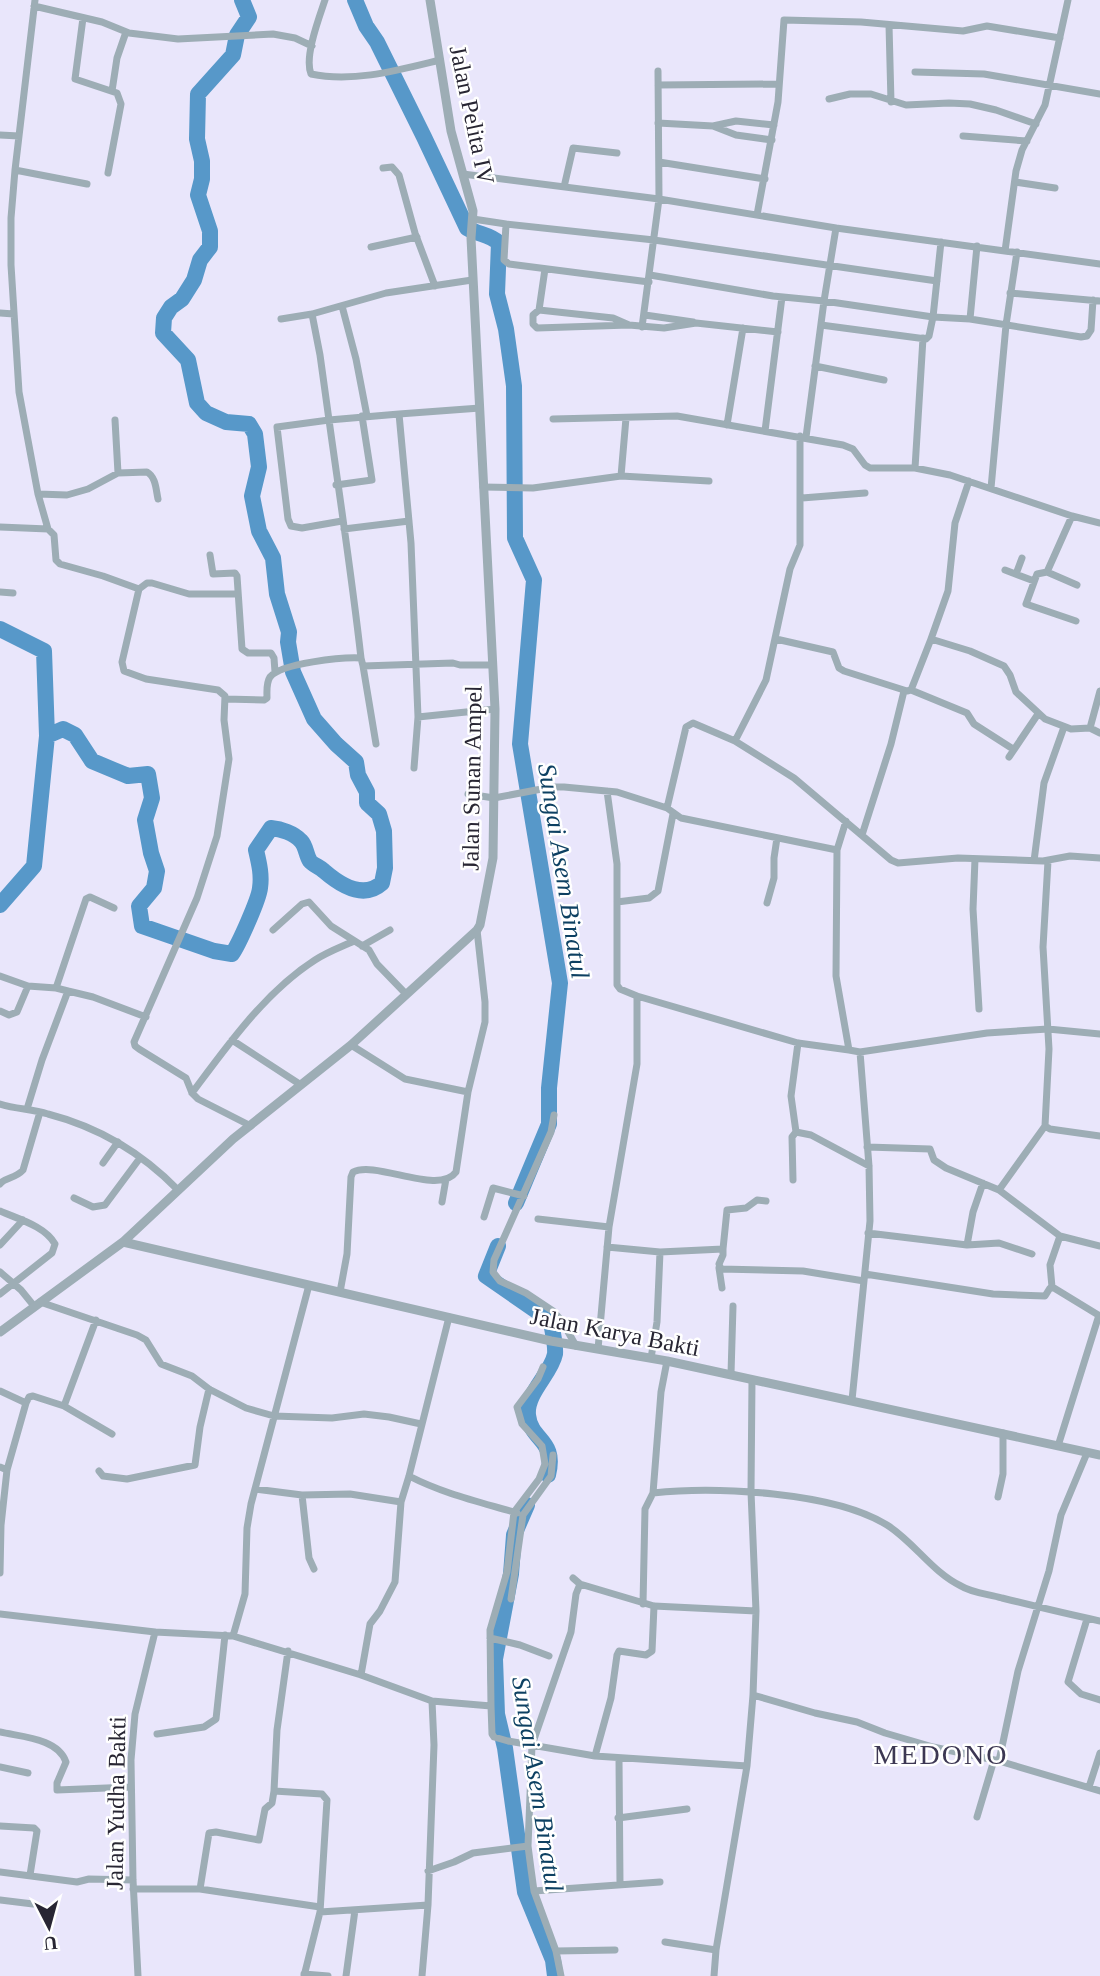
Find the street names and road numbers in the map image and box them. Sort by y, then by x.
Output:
street label: Jalan Pelita IV [445,43,500,187]
street label: Jalan Sunan Ampel [457,685,487,871]
street label: Jalan Karya Bakti [528,1303,702,1361]
street label: Jalan Yudha Bakti [101,1716,131,1890]

